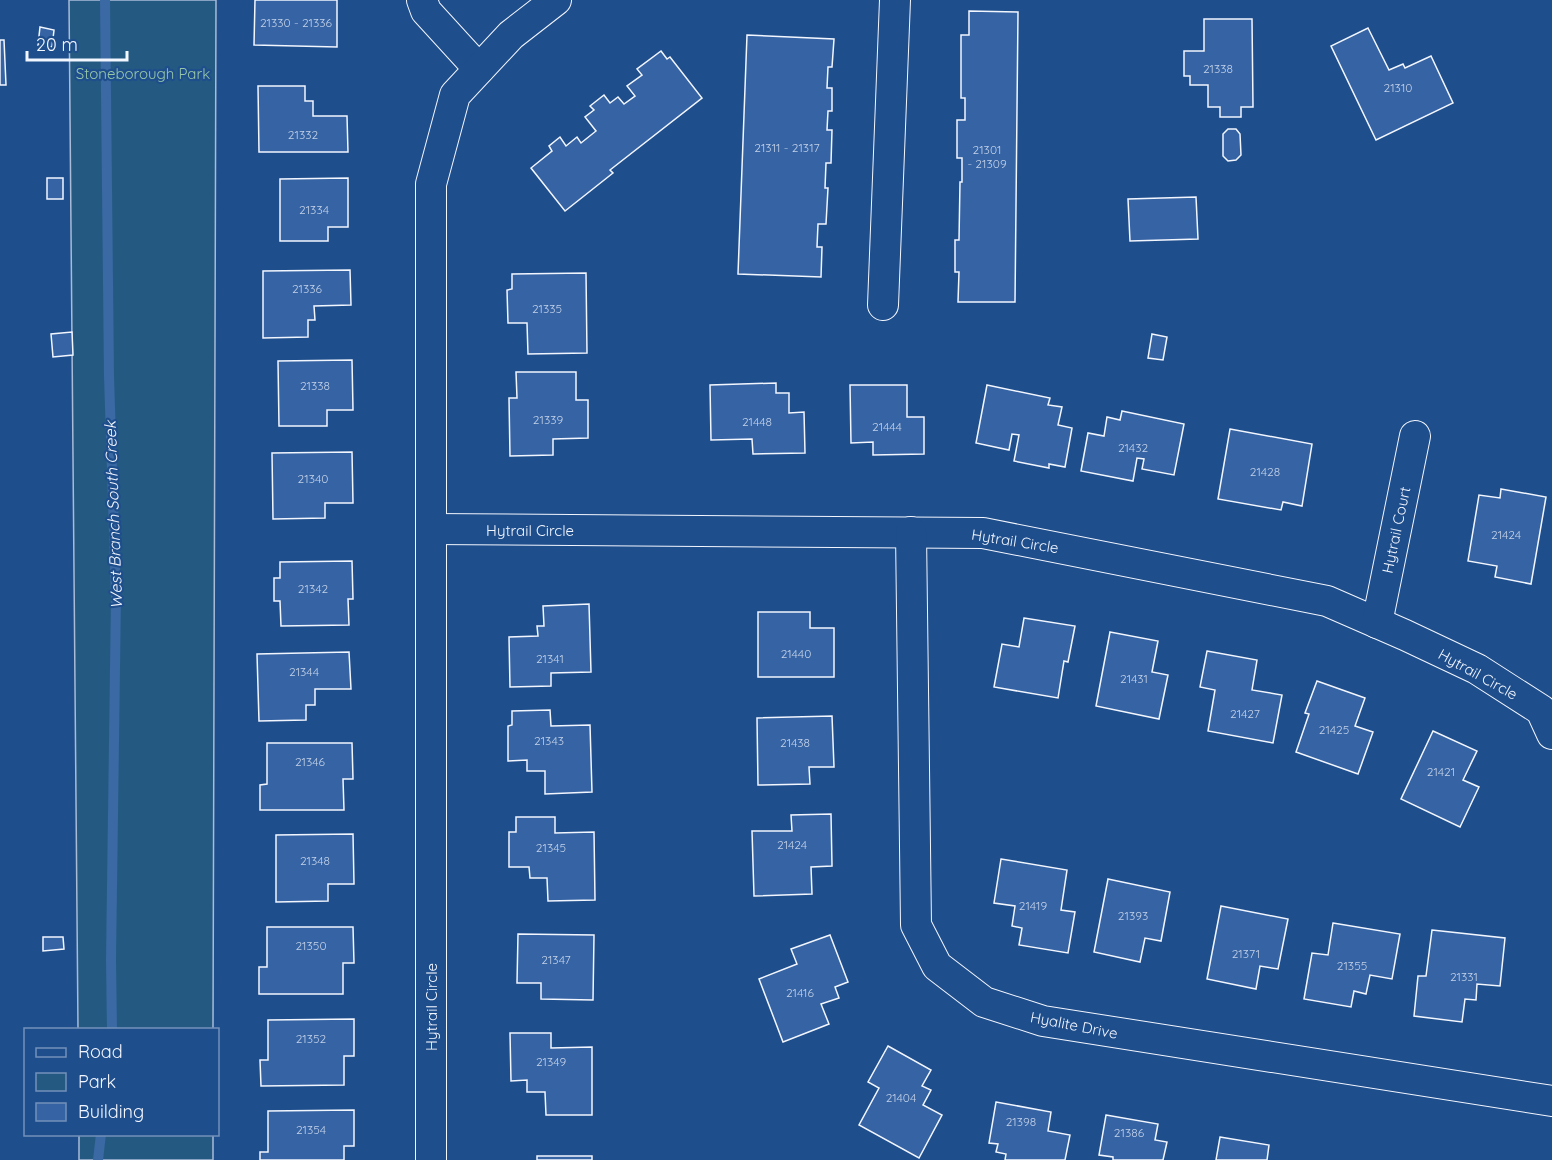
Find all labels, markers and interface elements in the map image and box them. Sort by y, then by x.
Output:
house number: 21330 - 21336 [260,15,333,30]
scale bar [27,24,128,62]
text: 20 m [36,33,78,56]
house number: 21338 [1203,61,1233,76]
park label: Stoneborough Park [76,64,210,83]
house number: 21310 [1384,80,1412,95]
house number: 21332 [288,127,319,142]
house number: 21311 - 21317 [754,140,820,155]
house number: 21301 - 21309 [967,142,1007,171]
house number: 21334 [299,202,329,217]
house number: 21336 [292,281,323,296]
house number: 21335 [532,301,562,316]
house number: 21338 [300,378,330,393]
house number: 21339 [533,412,563,427]
house number: 21448 [742,414,772,429]
water label: West Branch South Creek [100,419,126,609]
house number: 21444 [872,419,902,434]
house number: 21432 [1118,440,1148,455]
house number: 21428 [1250,464,1280,479]
house number: 21340 [298,471,328,486]
street label: Hytrail Court [1378,485,1414,575]
street label: Hytrail Circle [486,521,574,540]
street label: Hytrail Circle [970,525,1060,557]
house number: 21424 [1491,527,1521,542]
house number: 21342 [298,581,329,596]
street label: Hytrail Circle [1435,644,1521,704]
house number: 21440 [781,646,811,661]
house number: 21341 [536,651,564,666]
house number: 21344 [289,664,319,679]
house number: 21431 [1120,671,1148,686]
house number: 21427 [1230,706,1260,721]
house number: 21425 [1319,722,1349,737]
house number: 21343 [534,733,564,748]
house number: 21438 [780,735,810,750]
house number: 21346 [295,754,326,769]
house number: 21421 [1427,764,1455,779]
house number: 21424 [777,837,807,852]
house number: 21345 [536,840,566,855]
house number: 21348 [300,853,330,868]
house number: 21419 [1019,898,1047,913]
house number: 21393 [1118,908,1148,923]
house number: 21350 [295,938,327,953]
house number: 21371 [1232,946,1260,961]
house number: 21347 [541,952,571,967]
house number: 21355 [1337,958,1367,973]
street label: Hytrail Circle [422,963,441,1051]
house number: 21331 [1450,969,1478,984]
house number: 21416 [786,985,815,1000]
street label: Hyalite Drive [1029,1007,1119,1043]
legend [24,1028,219,1136]
house number: 21352 [296,1031,327,1046]
text: Road [78,1040,123,1063]
house number: 21349 [536,1054,566,1069]
text: Park [78,1070,116,1093]
house number: 21404 [886,1090,916,1105]
text: Building [78,1100,144,1123]
house number: 21398 [1006,1114,1036,1129]
house number: 21354 [296,1122,326,1137]
house number: 21386 [1114,1125,1145,1140]

